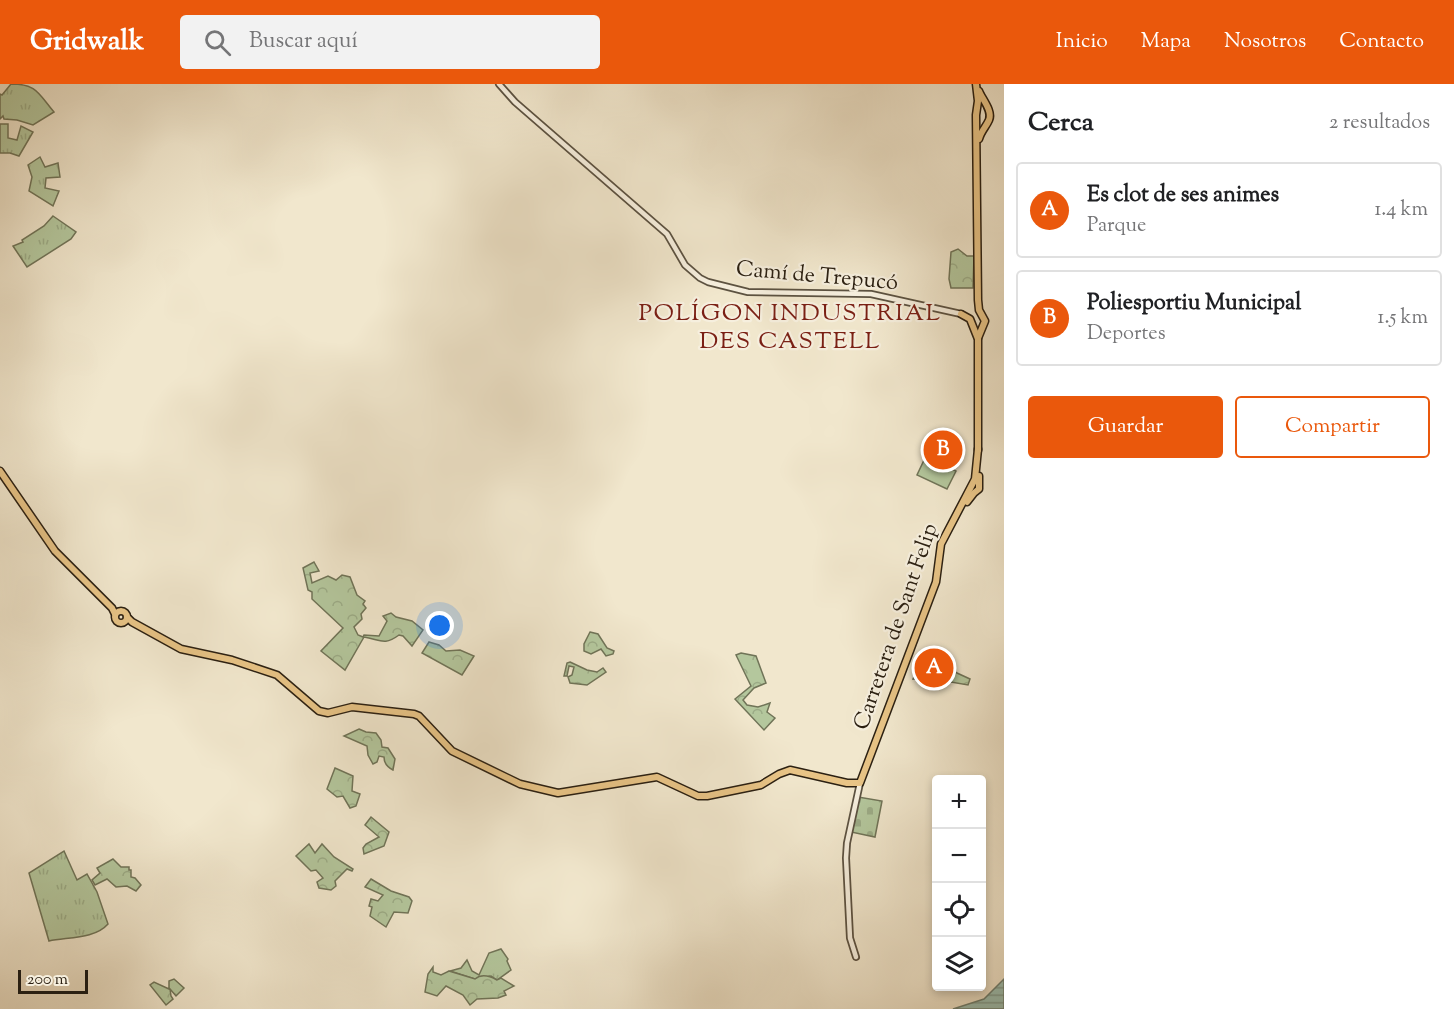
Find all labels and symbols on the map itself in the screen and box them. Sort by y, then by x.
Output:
street label: Camí de Trepucó [735,254,899,300]
district label: POLÍGON INDUSTRIAL DES CASTELL [638,297,942,359]
pin: B [924,428,962,472]
street label: Carretera de Sant Felip [847,519,947,735]
your location [425,611,454,640]
pin: A [914,646,954,690]
scale bar [18,967,88,994]

